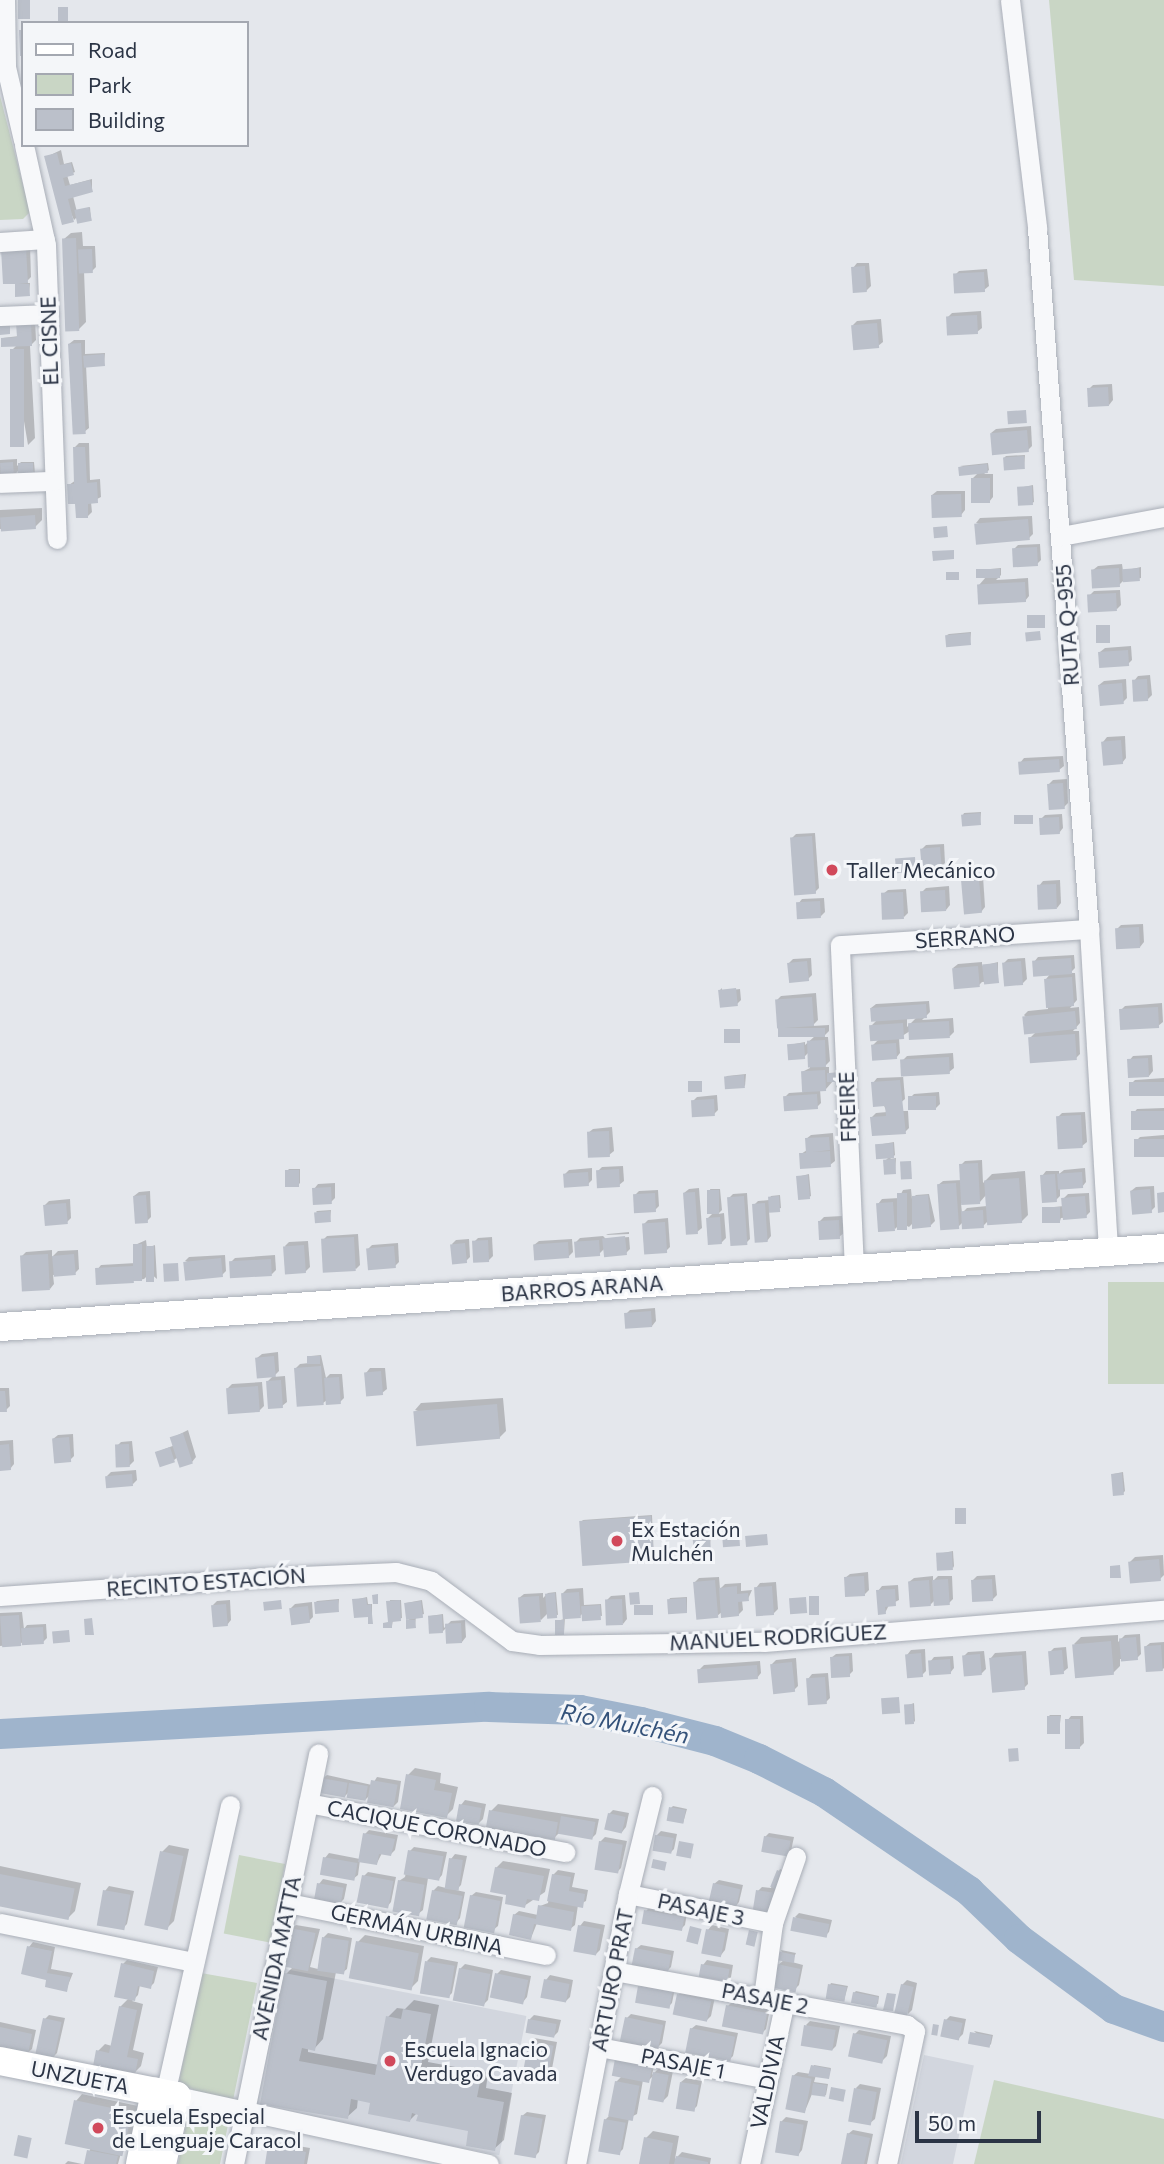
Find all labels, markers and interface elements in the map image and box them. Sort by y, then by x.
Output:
legend [21,21,248,147]
text: Road [88,37,137,62]
text: Park [88,72,132,97]
text: Building [88,107,165,132]
street label: EL CISNE [35,296,63,386]
street label: RUTA Q-955 [1050,563,1084,687]
place label: Taller Mecánico [846,857,996,883]
marker: Taller Mecánico [824,862,840,878]
street label: SERRANO [914,921,1016,953]
street label: FREIRE [833,1071,861,1143]
street label: BARROS ARANA [500,1270,664,1306]
place label: Ex Estación Mulchén [631,1516,741,1566]
marker: Ex Estación Mulchén [609,1533,625,1549]
street label: RECINTO ESTACIÓN [105,1562,307,1602]
street label: MANUEL RODRÍGUEZ [669,1619,887,1655]
water label: Río Mulchén [559,1697,691,1749]
street label: CACIQUE CORONADO [325,1794,549,1862]
street label: AVENIDA MATTA [246,1874,306,2042]
street label: PASAJE 3 [655,1888,747,1930]
street label: GERMÁN URBINA [329,1898,505,1960]
street label: ARTURO PRAT [586,1906,638,2054]
street label: PASAJE 2 [720,1977,810,2019]
street label: VALDIVIA [745,2033,789,2131]
place label: Escuela Ignacio Verdugo Cavada [404,2036,557,2086]
street label: PASAJE 1 [639,2043,727,2083]
marker: Escuela Ignacio Verdugo Cavada [382,2053,398,2069]
street label: UNZUETA [29,2055,131,2099]
scale bar [919,2098,1045,2142]
place label: Escuela Especial de Lenguaje Caracol [112,2103,302,2153]
text: 50 m [928,2110,976,2135]
marker: Escuela Especial de Lenguaje Caracol [90,2120,106,2136]

